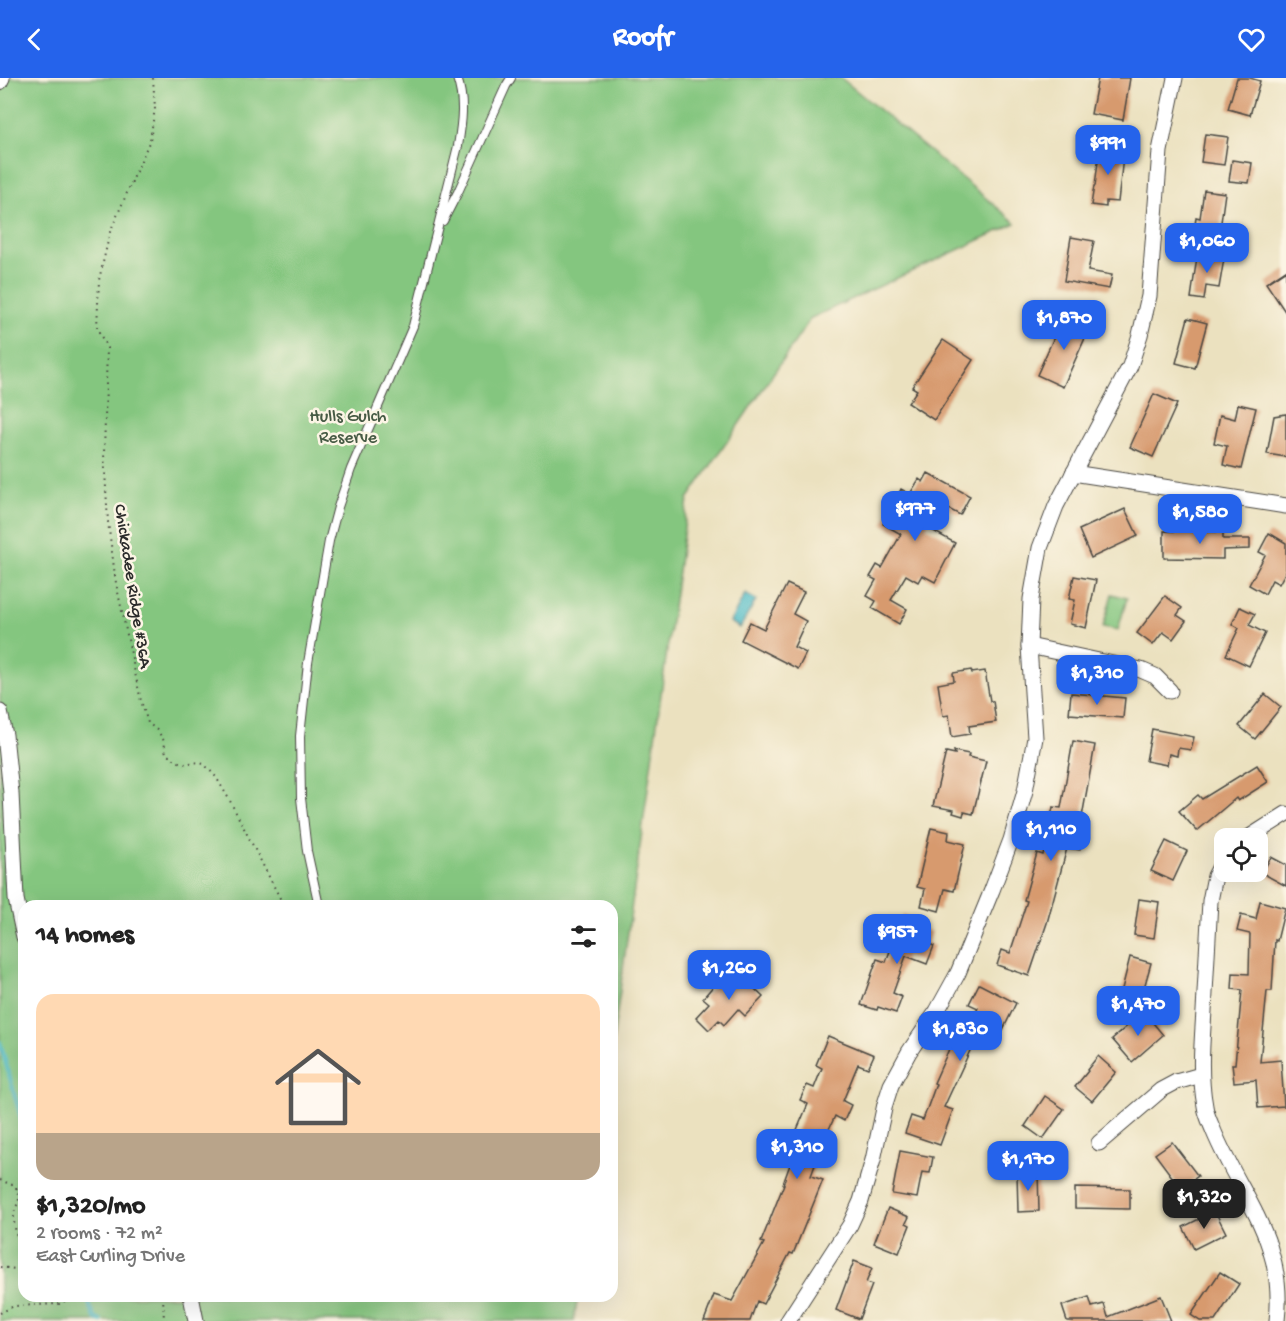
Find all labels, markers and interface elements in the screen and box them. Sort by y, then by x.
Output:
icon: back [18,23,51,56]
text: Roofr [613,23,673,55]
icon: heart [1235,23,1268,56]
pin: $991 [1072,125,1144,176]
text: $991 [1089,133,1127,156]
pin: $1,060 [1158,223,1256,274]
text: $1,060 [1179,231,1235,254]
pin: $1,870 [1015,300,1113,351]
text: $1,870 [1036,308,1092,331]
park label: Hulls Gulch Reserve [309,407,387,449]
pin: $977 [879,491,951,542]
pin: $1,580 [1151,494,1249,545]
text: $977 [895,499,935,522]
text: $1,580 [1172,502,1228,525]
street label: Chickadee Ridge #36A [108,503,155,671]
pin: $1,310 [1048,655,1146,706]
text: $1,310 [1070,663,1124,686]
pin: $1,110 [1002,811,1100,862]
text: $1,110 [1026,819,1076,842]
map controls [1214,828,1268,882]
button: locate [1214,828,1268,882]
pin: $957 [861,914,933,965]
icon: filters [567,920,600,953]
text: 14 homes [36,921,134,952]
text: $957 [877,922,917,945]
pin: $1,260 [680,950,778,1001]
text: $1,260 [702,958,756,981]
pin: $1,470 [1089,986,1187,1037]
text: $1,470 [1111,994,1165,1017]
pin: $1,830 [911,1011,1009,1062]
text: $1,830 [932,1019,988,1042]
icon: home [264,1033,372,1141]
pin: $1,310 [748,1129,846,1180]
text: $1,310 [770,1137,824,1160]
pin: $1,170 [979,1141,1077,1192]
text: $1,170 [1001,1149,1055,1172]
pin: $1,320 [1155,1179,1253,1230]
text: $1,320 [1177,1187,1231,1210]
text: $1,320/mo [36,1192,146,1223]
text: 2 rooms · 72 m² [36,1223,163,1246]
text: East Curling Drive [36,1246,185,1269]

